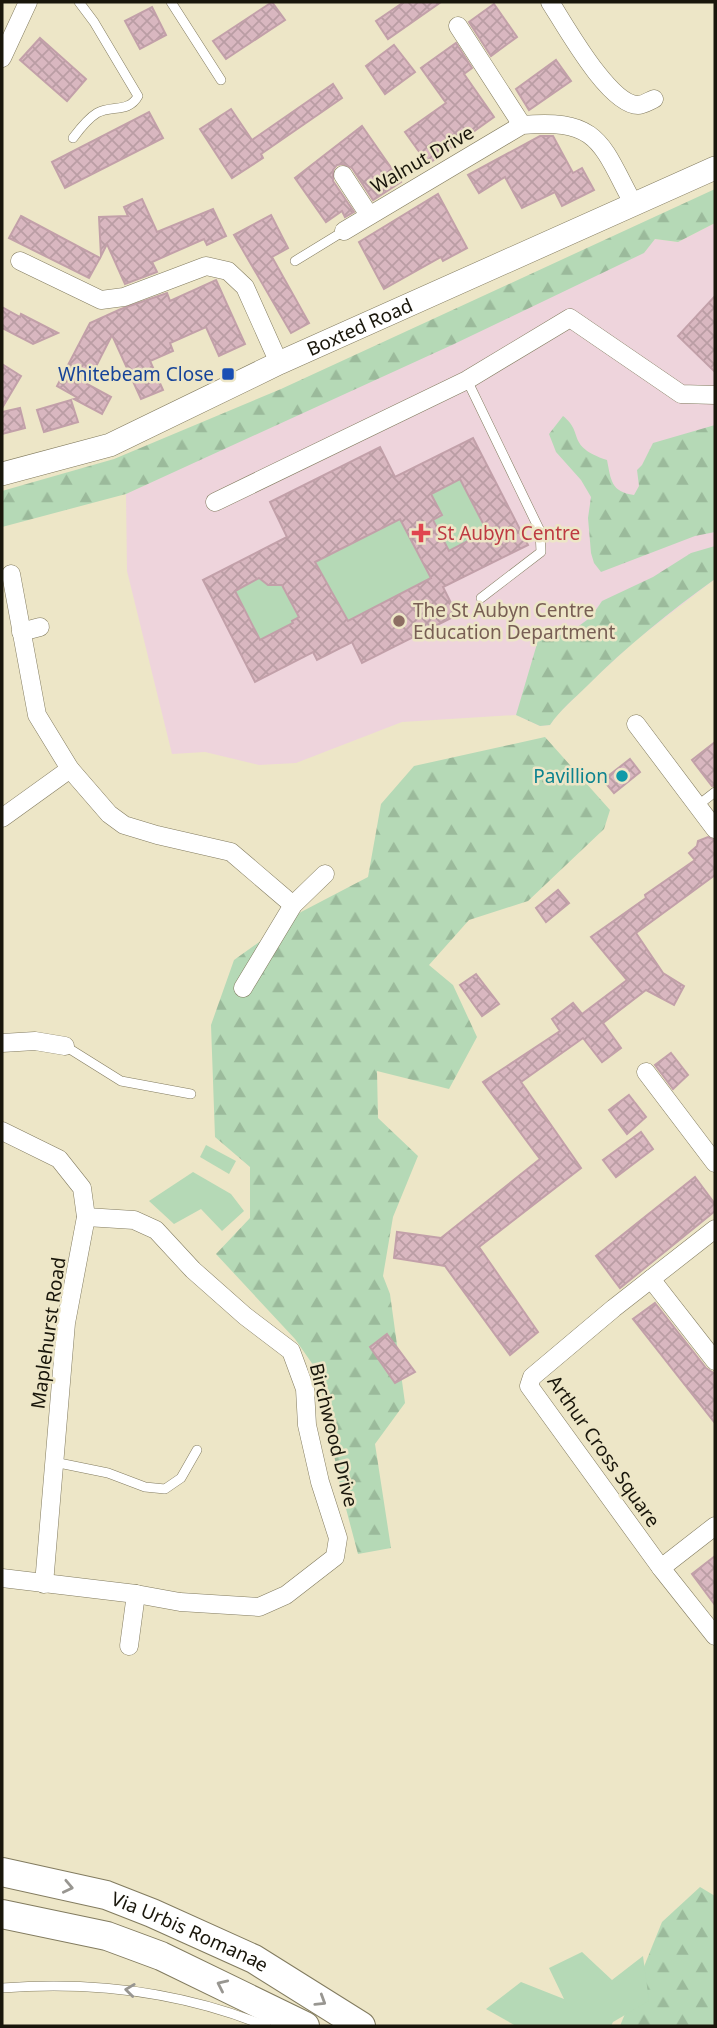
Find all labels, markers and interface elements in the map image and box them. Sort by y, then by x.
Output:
street label: Walnut Drive [366,119,478,199]
street label: Boxted Road [303,292,417,362]
place label: Whitebeam Close [58,361,214,387]
marker: Whitebeam Close [220,366,236,382]
place label: St Aubyn Centre [437,520,580,546]
marker: St Aubyn Centre [411,523,431,543]
place label: The St Aubyn Centre Education Department [413,597,616,645]
marker: The St Aubyn Centre Education Department [391,613,407,629]
place label: Pavillion [533,763,608,789]
marker: Pavillion [614,768,630,784]
street label: Maplehurst Road [24,1255,72,1411]
street label: Birchwood Drive [304,1360,364,1510]
street label: Arthur Cross Square [542,1370,666,1532]
one-way arrow [62,1879,74,1894]
street label: Via Urbis Romanae [108,1885,273,1978]
one-way arrow [217,1980,229,1994]
one-way arrow [124,1983,136,1998]
one-way arrow [314,1993,327,2006]

